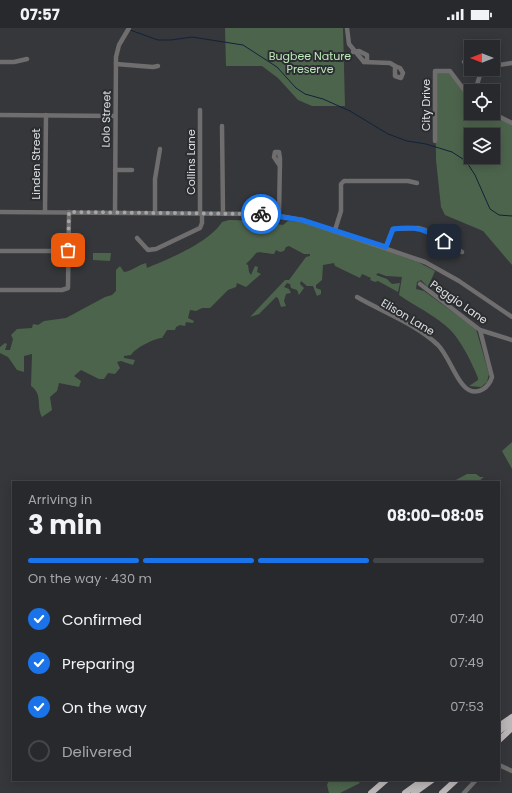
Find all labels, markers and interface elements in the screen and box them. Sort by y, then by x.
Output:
text: 07:57 [20,4,60,25]
north arrow [464,40,500,76]
map controls [464,40,500,164]
park label: Bugbee Nature Preserve [269,48,351,77]
street label: City Drive [418,79,434,131]
button: locate [464,84,500,120]
street label: Lolo Street [98,91,114,147]
button: layers [464,128,500,164]
street label: Linden Street [28,129,44,199]
street label: Collins Lane [183,129,199,195]
courier [241,194,281,234]
icon: bike [250,203,272,225]
pin [427,224,461,258]
icon: home [433,230,455,252]
pin [51,233,85,267]
icon: bag [57,239,79,261]
street label: Peggio Lane [427,276,491,328]
street label: Elison Lane [378,295,438,339]
text: Arriving in [28,490,92,509]
text: 08:00–08:05 [387,505,484,526]
text: 3 min [28,507,102,543]
text: On the way · 430 m [28,569,152,588]
icon: check [28,608,50,630]
text: Confirmed [62,609,142,630]
text: 07:40 [450,609,484,628]
icon: check [28,652,50,674]
text: Preparing [62,653,135,674]
text: 07:49 [450,653,484,672]
icon: check [28,696,50,718]
text: On the way [62,697,147,718]
text: 07:53 [450,697,484,716]
text: Delivered [62,741,132,762]

